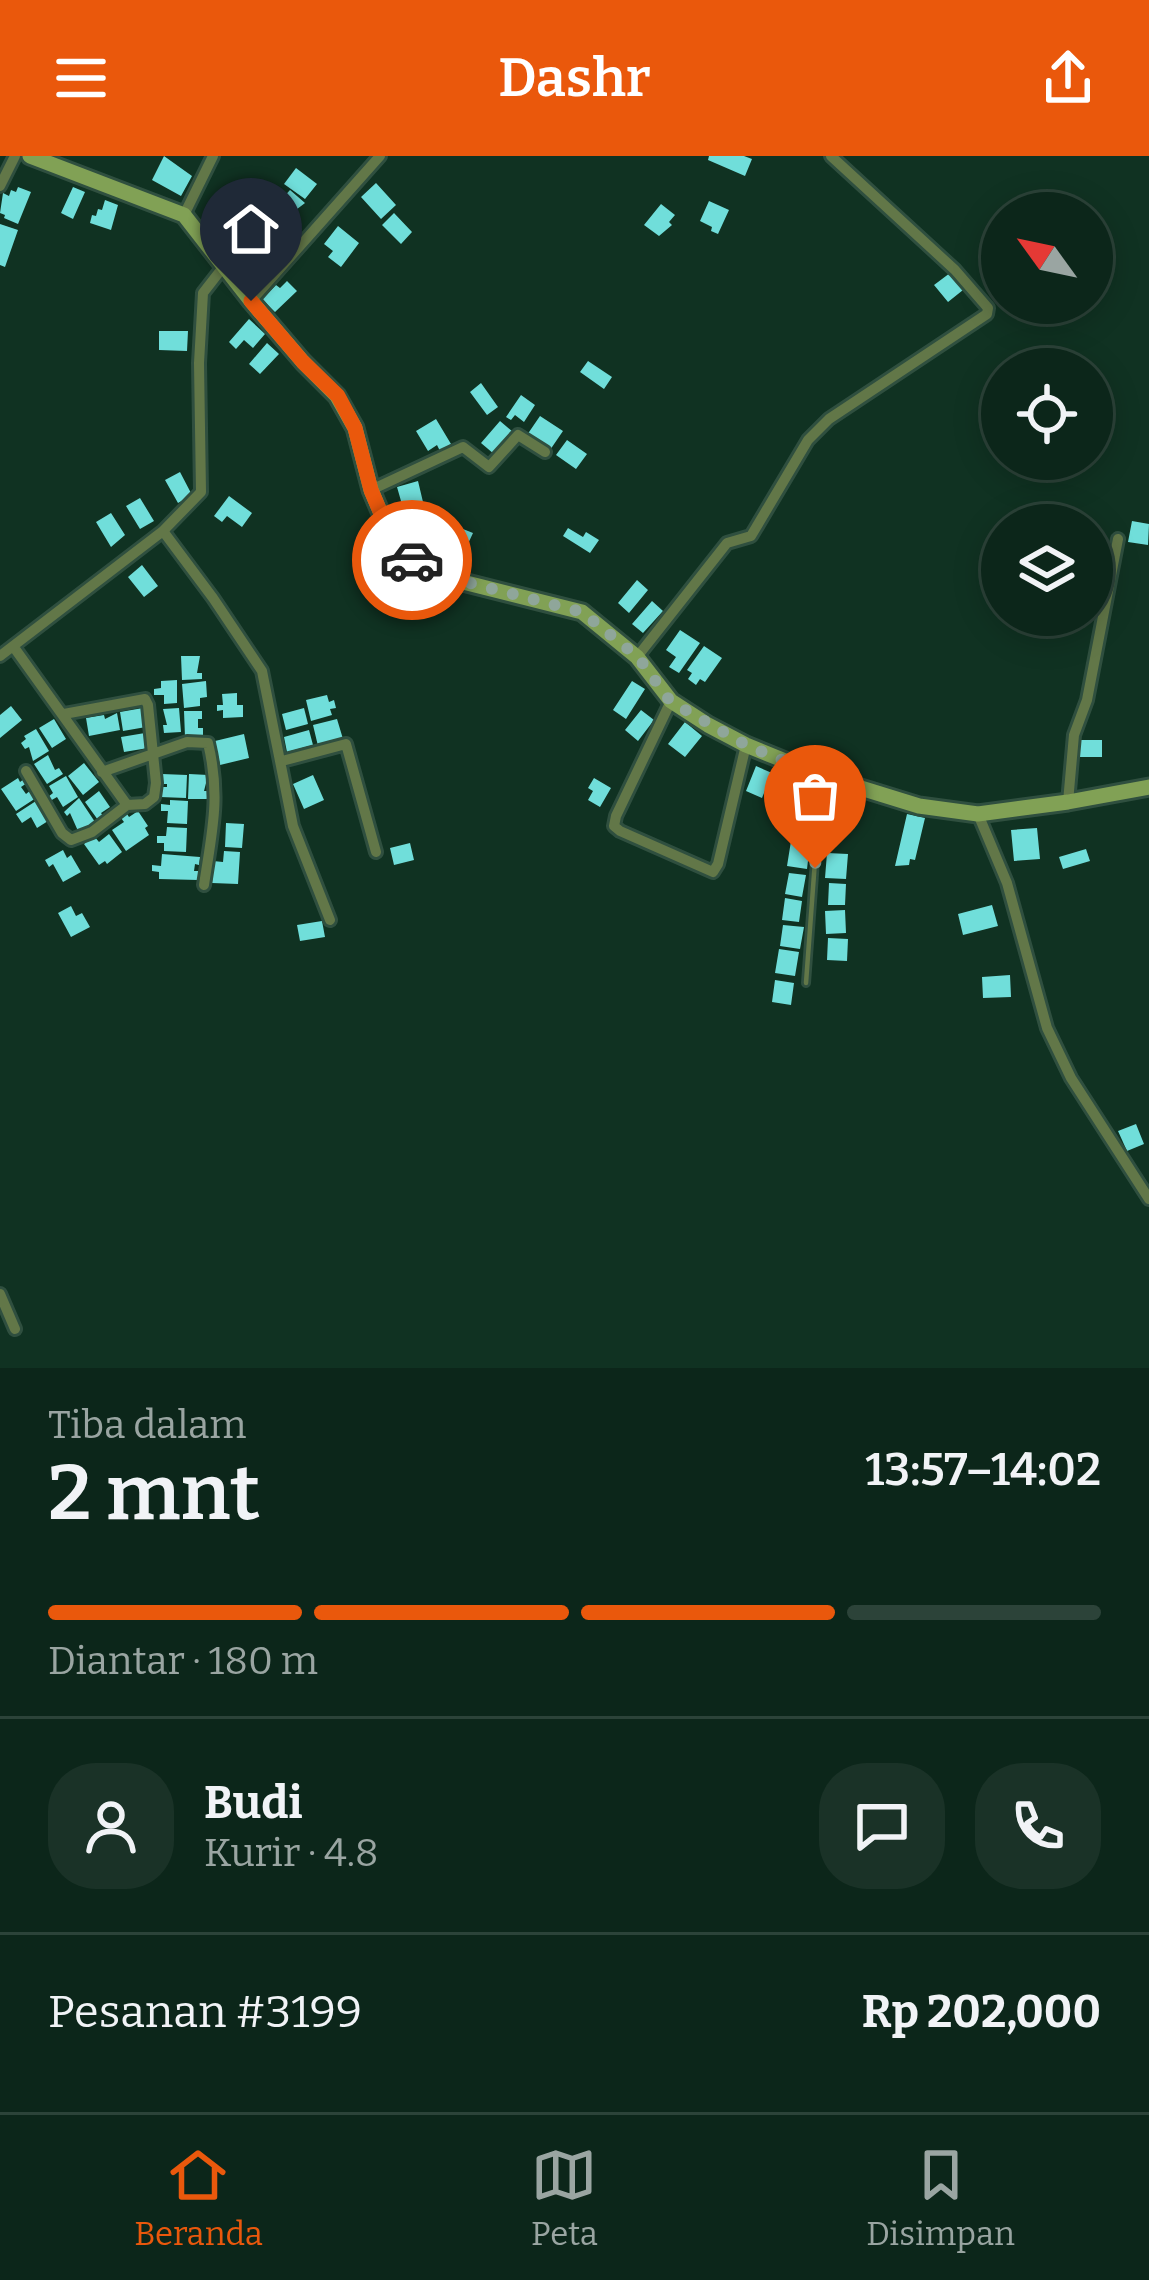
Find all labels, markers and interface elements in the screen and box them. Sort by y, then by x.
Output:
icon: menu [48,45,114,111]
icon: share [1035,45,1101,111]
text: Dashr [498,46,651,110]
pin [200,178,302,301]
north arrow [981,192,1113,324]
map controls [981,192,1113,636]
icon: home [218,196,284,262]
button: locate [981,348,1113,480]
courier [352,500,472,620]
button: layers [981,504,1113,636]
icon: car [379,527,445,593]
pin [764,745,866,868]
icon: bag [782,763,848,829]
text: Tiba dalam [48,1402,246,1448]
text: 13:57–14:02 [865,1443,1101,1497]
text: 2 mnt [48,1446,260,1540]
text: Diantar · 180 m [48,1638,318,1684]
button: person [48,1763,174,1889]
button: chat [819,1763,945,1889]
button: phone [975,1763,1101,1889]
text: Budi [204,1776,303,1830]
text: Kurir · 4.8 [204,1830,378,1876]
text: Pesanan #3199 [48,1985,362,2039]
text: Rp 202,000 [862,1985,1101,2039]
tab: Beranda [134,2142,263,2254]
tab: Peta [531,2142,598,2254]
tab: Disimpan [866,2142,1015,2254]

